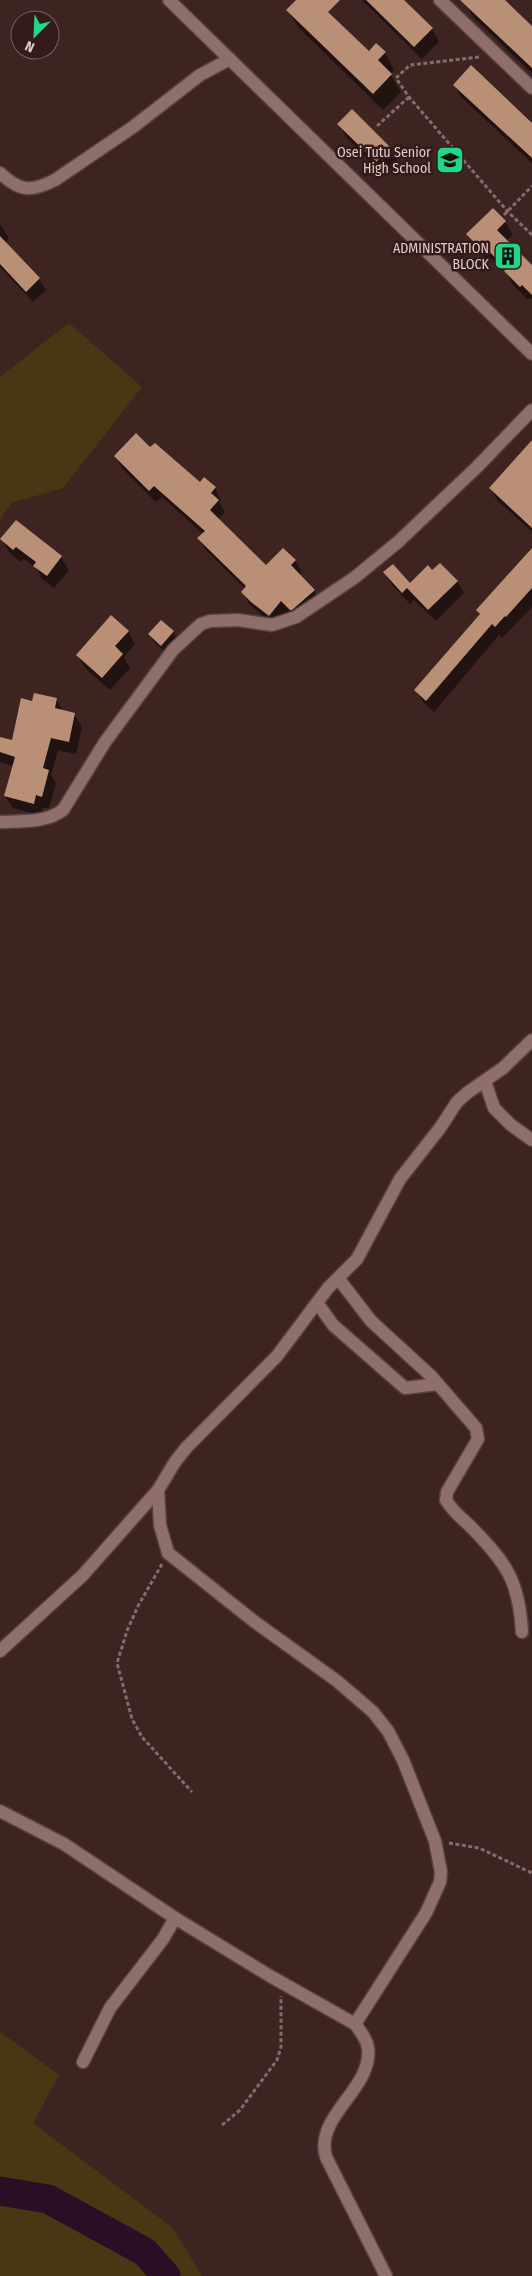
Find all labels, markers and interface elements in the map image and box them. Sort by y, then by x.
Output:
north arrow [10,10,60,60]
text: N [23,37,37,56]
place label: Osei Tutu Senior High School [337,144,431,177]
school or university icon: Osei Tutu Senior High School [435,145,465,175]
place label: ADMINISTRATION BLOCK [393,240,490,273]
building icon: ADMINISTRATION BLOCK [493,241,523,271]

